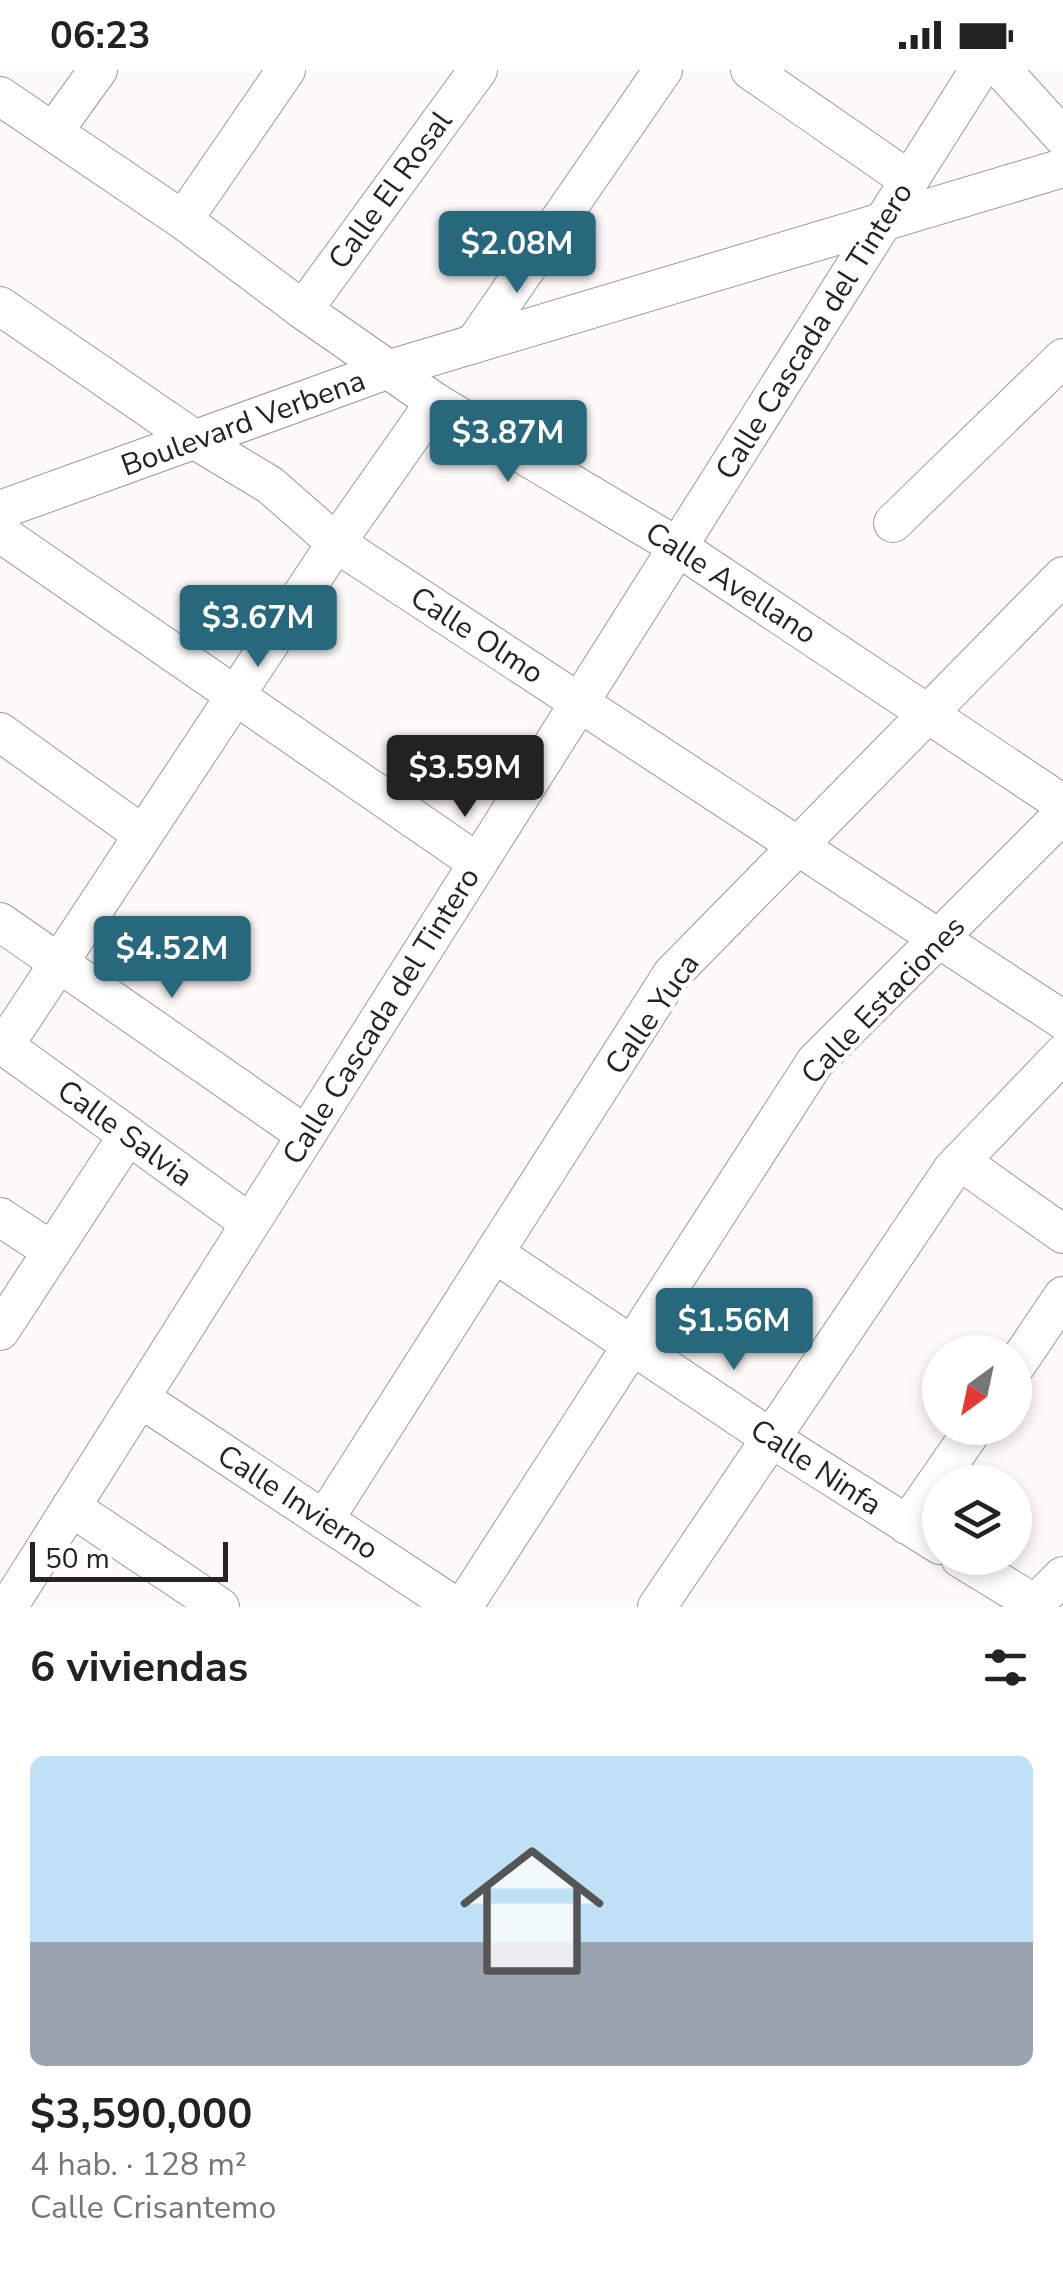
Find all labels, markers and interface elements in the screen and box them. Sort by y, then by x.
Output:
text: 06:23 [50,10,151,61]
street label: Calle El Rosal [319,103,462,278]
street label: Calle Cascada del Tintero [706,175,923,488]
pin: $2.08M [436,211,598,296]
text: $2.08M [461,222,573,265]
street label: Boulevard Verbena [115,360,371,487]
pin: $3.87M [427,400,589,485]
text: $3.87M [452,411,564,454]
street label: Calle Avellano [637,513,824,654]
street label: Calle Olmo [402,577,551,694]
pin: $3.67M [177,585,339,670]
text: $3.67M [202,596,314,639]
pin: $3.59M [384,735,546,820]
text: $3.59M [409,746,521,789]
street label: Calle Cascada del Tintero [273,860,490,1173]
street label: Calle Estaciones [792,907,974,1094]
pin: $4.52M [91,916,253,1001]
text: $4.52M [116,927,228,970]
street label: Calle Yuca [596,946,709,1083]
street label: Calle Salvia [49,1070,201,1196]
pin: $1.56M [653,1288,815,1373]
text: $1.56M [678,1299,790,1342]
north arrow [922,1335,1032,1445]
map controls [922,1335,1032,1575]
street label: Calle Ninfa [742,1410,889,1525]
street label: Calle Invierno [209,1435,386,1570]
button: layers [922,1465,1032,1575]
scale bar [30,1537,228,1582]
text: 50 m [45,1540,110,1578]
text: 6 viviendas [30,1639,248,1696]
icon: filters [978,1640,1033,1695]
icon: home [442,1821,622,2001]
text: $3,590,000 [30,2086,252,2143]
text: 4 hab. · 128 m² [30,2143,247,2186]
text: Calle Crisantemo [30,2186,276,2229]

